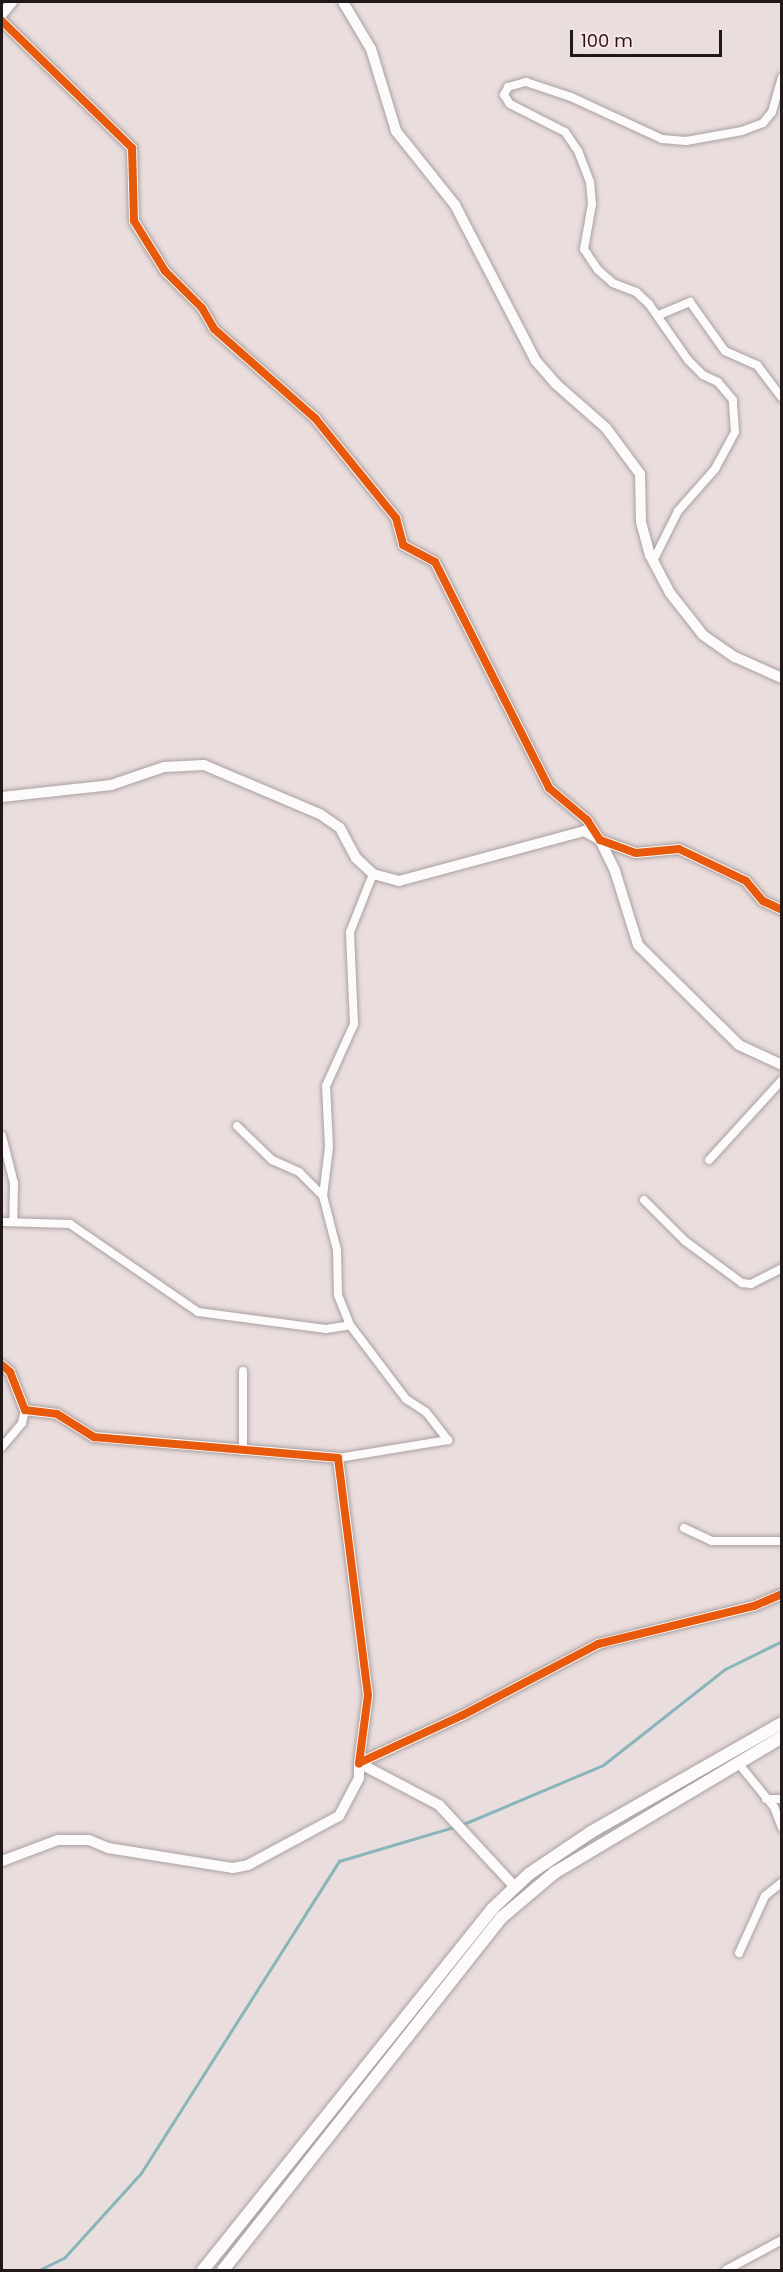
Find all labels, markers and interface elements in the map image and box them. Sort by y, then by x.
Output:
scale bar [573,18,724,56]
text: 100 m [581,28,633,53]

